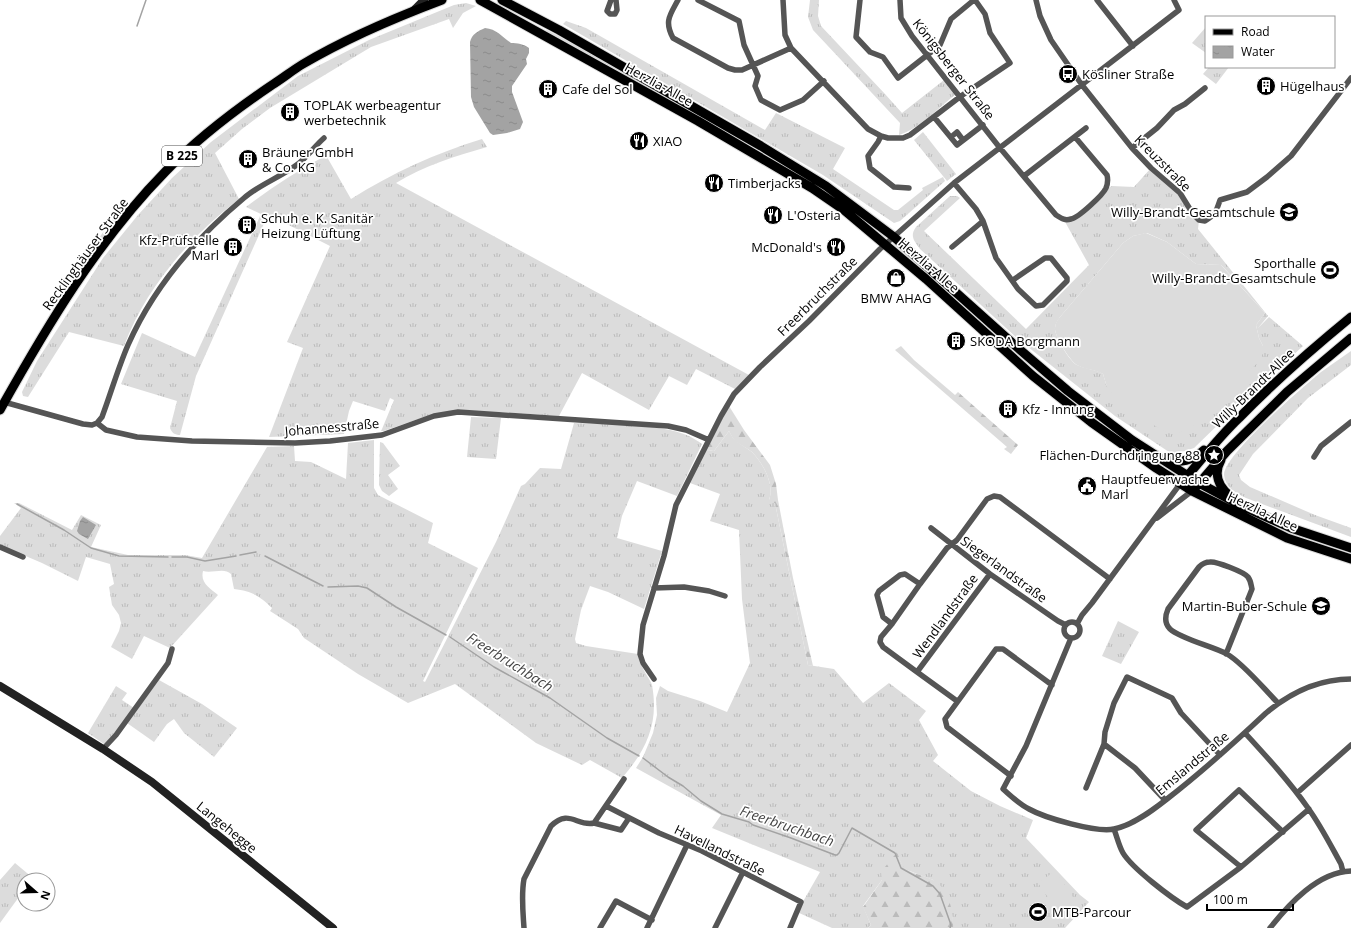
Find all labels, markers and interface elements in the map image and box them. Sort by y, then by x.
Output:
street label: Königsberger Straße [909,15,999,123]
legend [1205,16,1335,68]
text: Road [1241,23,1270,40]
text: Water [1241,43,1275,60]
street label: Herzlia-Allee [622,58,696,110]
bus stop icon: Kösliner Straße [1057,63,1079,85]
place label: Kösliner Straße [1082,65,1174,83]
building icon: Hügelhaus [1255,75,1277,97]
place label: Hügelhaus [1280,77,1345,95]
building icon: Cafe del Sol [537,78,559,100]
place label: Cafe del Sol [562,80,633,98]
place label: TOPLAK werbeagentur werbetechnik [304,96,442,129]
building icon: TOPLAK werbeagentur werbetechnik [279,101,301,123]
restaurant icon: XIAO [628,130,650,152]
street label: Kreuzstraße [1131,131,1195,195]
place label: XIAO [653,132,682,150]
place label: Bräuner GmbH & Co. KG [262,143,354,176]
road number: B 225 [162,146,202,166]
building icon: Bräuner GmbH & Co. KG [237,148,259,170]
restaurant icon: Timberjacks [703,172,725,194]
place label: Timberjacks [728,174,801,192]
street label: Recklinghäuser Straße [38,194,132,314]
school or university icon: Willy-Brandt-Gesamtschule [1278,201,1300,223]
place label: Willy-Brandt-Gesamtschule [1111,203,1275,221]
restaurant icon: L'Osteria [762,204,784,226]
place label: L'Osteria [787,206,841,224]
place label: Schuh e. K. Sanitär Heizung Lüftung [261,209,374,242]
building icon: Schuh e. K. Sanitär Heizung Lüftung [236,214,258,236]
place label: Kfz-Prüfstelle Marl [139,231,219,264]
street label: Herzlia-Allee [895,233,963,297]
building icon: Kfz-Prüfstelle Marl [222,236,244,258]
restaurant icon: McDonald's [825,236,847,258]
place label: McDonald's [751,238,822,256]
street label: Freerbruchstraße [773,252,861,340]
place label: Sporthalle Willy-Brandt-Gesamtschule [1152,254,1316,287]
sports icon: Sporthalle Willy-Brandt-Gesamtschule [1319,259,1341,281]
shop icon: BMW AHAG [885,267,907,289]
place label: BMW AHAG [861,289,931,307]
building icon: SKODA Borgmann [945,330,967,352]
place label: SKODA Borgmann [970,332,1080,350]
street label: Willy-Brandt-Allee [1208,344,1298,432]
building icon: Kfz - Innung [997,398,1019,420]
place label: Kfz - Innung [1022,400,1094,418]
street label: Johannesstraße [282,414,380,440]
place icon: Flächen-Durchdringung 88 [1203,444,1225,466]
place label: Flächen-Durchdringung 88 [1039,446,1200,464]
place label: Hauptfeuerwache Marl [1101,470,1209,503]
public building icon: Hauptfeuerwache Marl [1076,475,1098,497]
street label: Herzlia-Allee [1225,487,1301,535]
street label: Siegerlandstraße [957,532,1051,606]
street label: Wendlandstraße [908,570,982,662]
school or university icon: Martin-Buber-Schule [1310,595,1332,617]
place label: Martin-Buber-Schule [1182,597,1307,615]
water label: Freerbruchbach [464,627,557,696]
street label: Emslandstraße [1151,727,1233,799]
street label: Langehegge [193,797,261,857]
water label: Freerbruchbach [738,801,837,850]
street label: Havellandstraße [672,820,768,880]
north arrow [16,872,56,912]
scale bar [1207,886,1293,912]
text: N [37,889,54,902]
text: 100 m [1213,891,1248,908]
sports icon: MTB-Parcour [1027,901,1049,923]
place label: MTB-Parcour [1052,903,1132,921]

